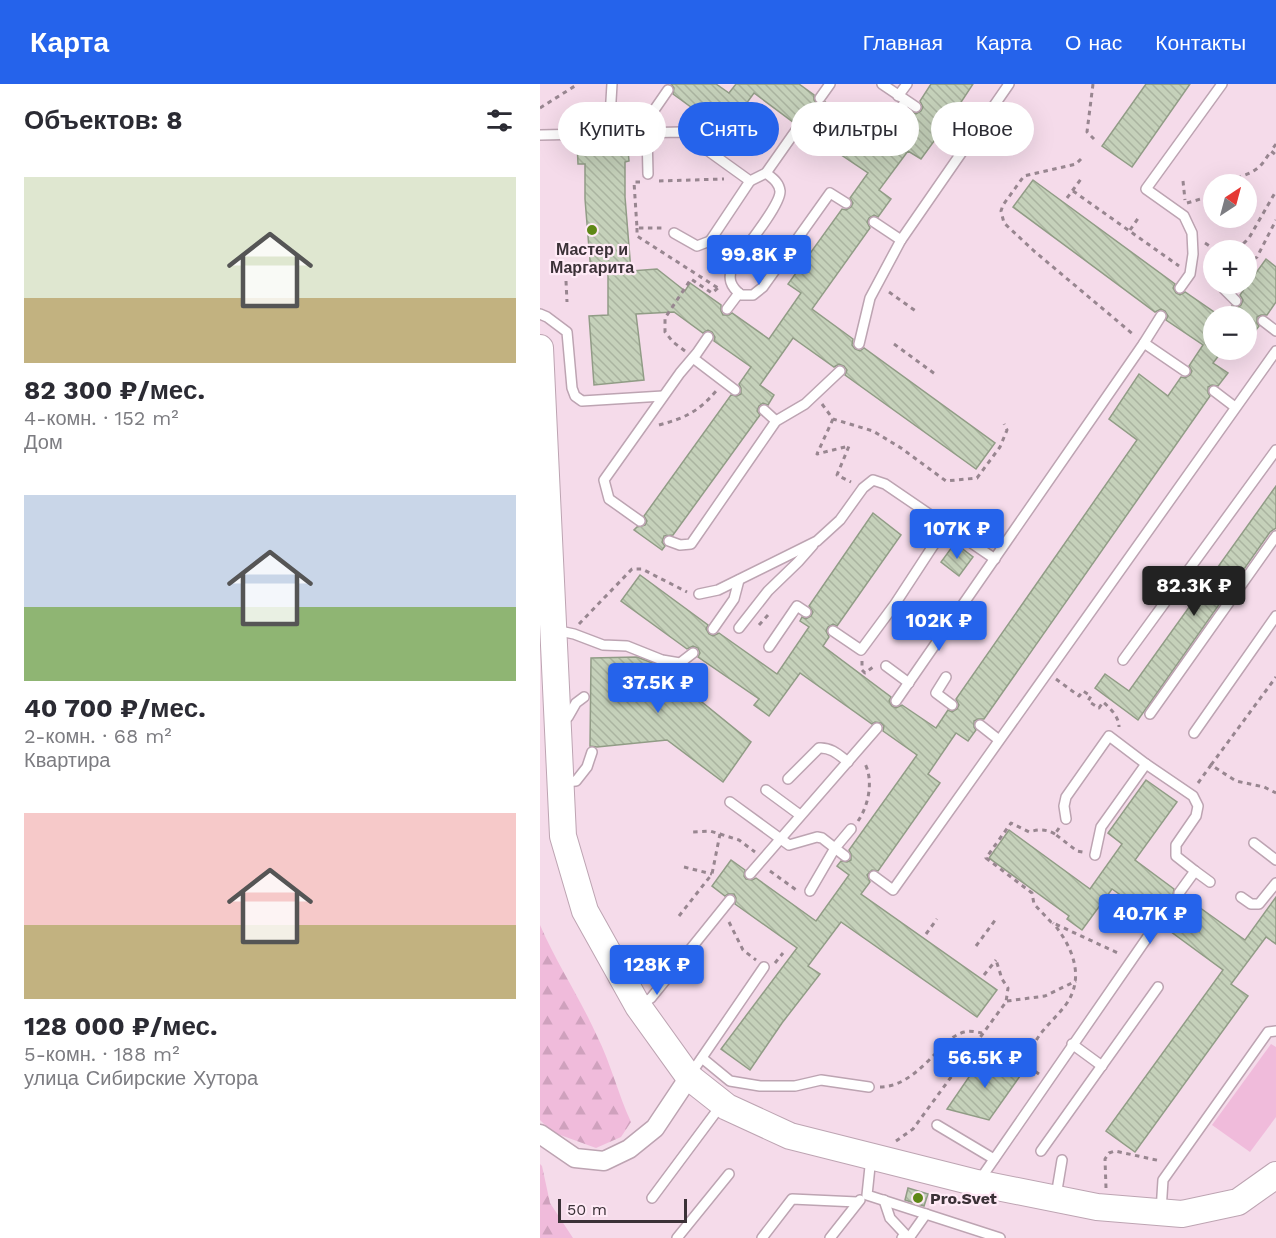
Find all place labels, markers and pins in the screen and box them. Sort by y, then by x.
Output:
marker: Мастер и Маргарита [585,223,599,237]
pin: 99.8K ₽ [704,235,814,286]
place label: Мастер и Маргарита [550,240,634,277]
pin: 107K ₽ [908,509,1006,560]
pin: 82.3K ₽ [1139,566,1249,617]
pin: 102K ₽ [890,601,988,652]
pin: 37.5K ₽ [603,663,713,714]
pin: 40.7K ₽ [1095,894,1205,945]
pin: 128K ₽ [608,945,706,996]
pin: 56.5K ₽ [930,1038,1040,1089]
place label: Pro.Svet [930,1189,997,1208]
marker: Pro.Svet [911,1191,925,1205]

